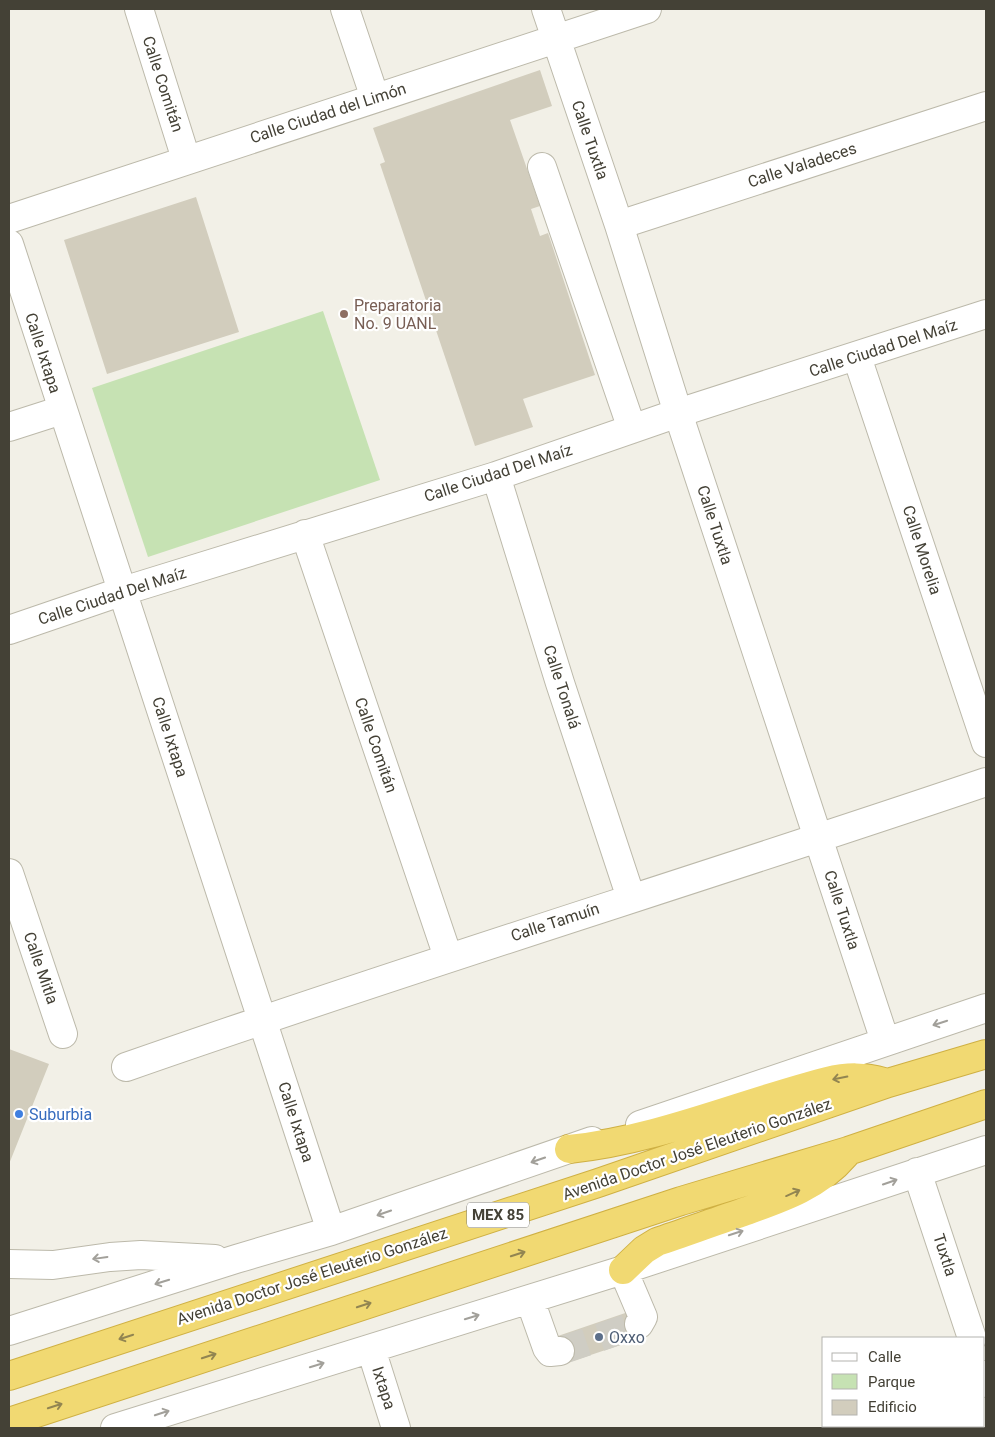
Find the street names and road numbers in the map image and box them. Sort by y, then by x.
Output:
street label: Calle Comitán [139,34,187,134]
street label: Calle Ciudad del Limón [248,79,408,147]
street label: Calle Tuxtla [568,98,612,182]
street label: Calle Valadeces [745,138,859,192]
street label: Calle Ixtapa [21,310,65,396]
street label: Calle Ciudad Del Maíz [807,315,960,381]
street label: Calle Ciudad Del Maíz [422,440,575,506]
street label: Calle Tuxtla [693,483,737,567]
street label: Calle Morelia [899,503,945,597]
street label: Calle Ciudad Del Maíz [36,563,189,629]
street label: Calle Tonalá [540,643,584,731]
street label: Calle Ixtapa [148,694,192,780]
street label: Calle Comitán [351,695,401,795]
street label: Calle Tuxtla [820,868,864,952]
street label: Calle Tamuín [508,899,602,945]
street label: Calle Mitla [20,929,62,1007]
street label: Calle Ixtapa [274,1079,318,1165]
street label: Avenida Doctor José Eleuterio González [560,1094,834,1204]
road number: MEX 85 [467,1202,529,1228]
street label: Avenida Doctor José Eleuterio González [174,1223,450,1329]
street label: Tuxtla [929,1231,961,1279]
street label: Ixtapa [368,1364,400,1412]

